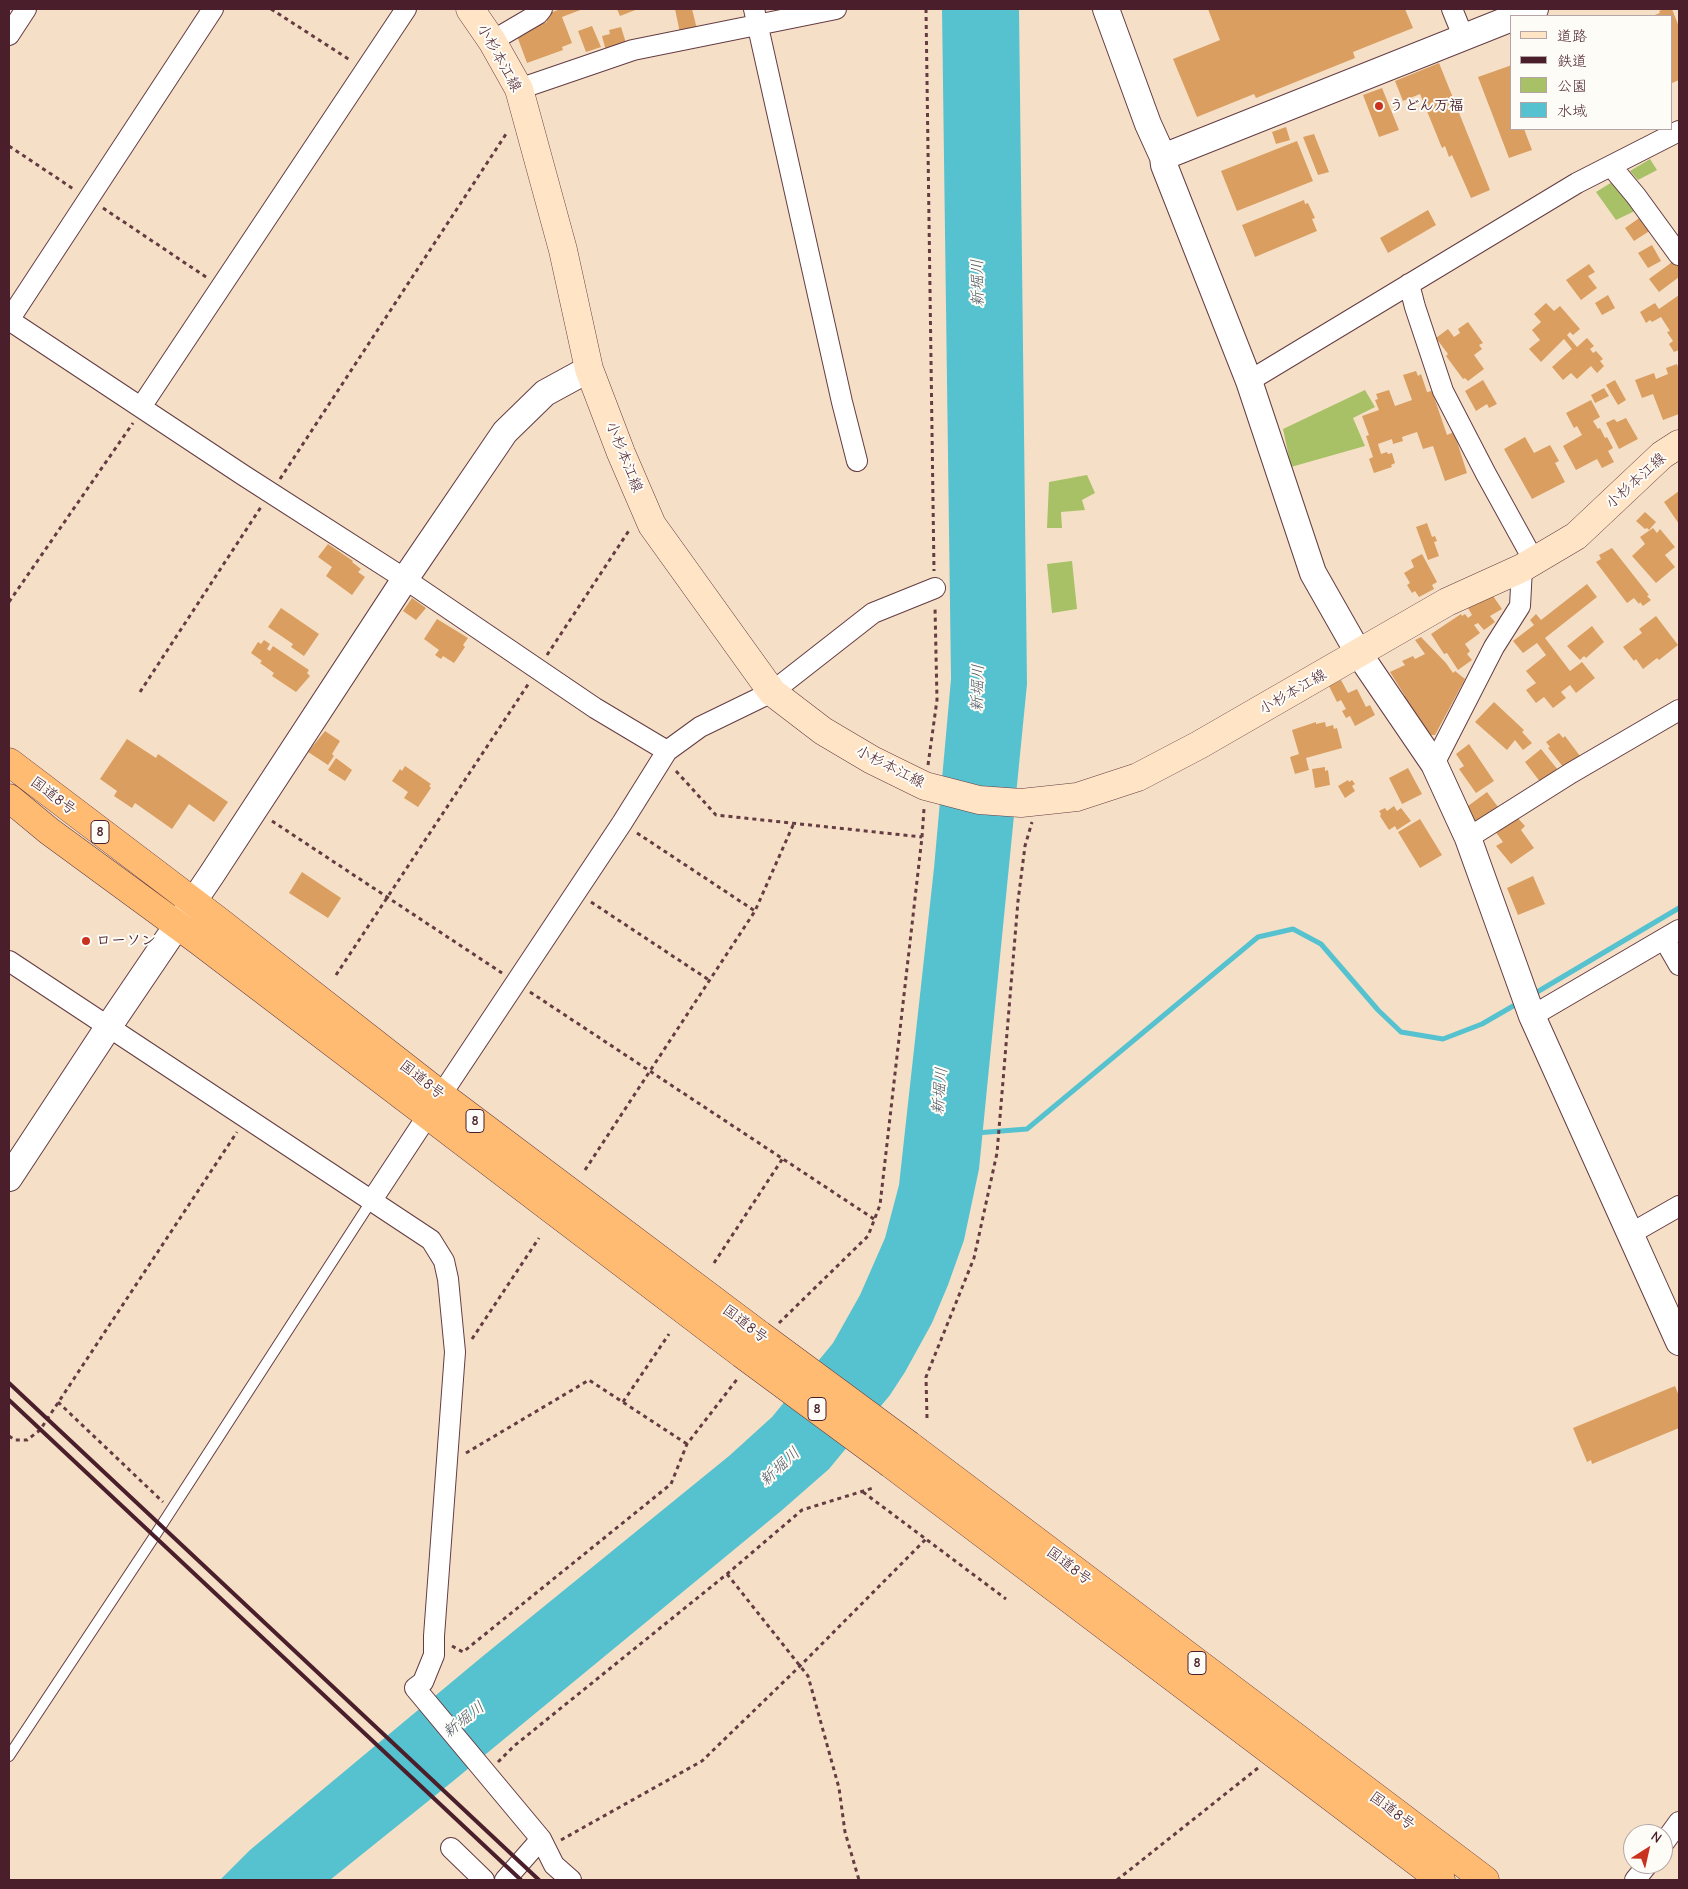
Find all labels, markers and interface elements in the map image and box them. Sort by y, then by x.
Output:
legend [1510,15,1673,130]
street label: 小杉本江線 [473,21,525,95]
text: 道路 [1557,27,1587,45]
text: 鉄道 [1557,52,1587,70]
text: 公園 [1557,77,1587,95]
place label: うどん万福 [1389,97,1464,115]
marker: うどん万福 [1373,100,1385,112]
text: 水域 [1557,102,1587,120]
water label: 新堀川 [968,259,988,307]
street label: 小杉本江線 [602,419,646,495]
street label: 小杉本江線 [1602,449,1670,513]
water label: 新堀川 [968,664,988,712]
street label: 小杉本江線 [1256,665,1330,719]
street label: 小杉本江線 [853,742,927,792]
street label: 国道8号 [27,773,79,819]
road number: 8 [91,820,109,844]
place label: ローソン [96,932,156,950]
marker: ローソン [80,935,92,947]
street label: 国道8号 [396,1057,448,1103]
water label: 新堀川 [928,1066,952,1116]
road number: 8 [466,1110,484,1132]
street label: 国道8号 [719,1301,771,1347]
road number: 8 [808,1398,826,1420]
water label: 新堀川 [756,1444,804,1490]
street label: 国道8号 [1043,1543,1095,1589]
road number: 8 [1188,1652,1206,1675]
water label: 新堀川 [439,1698,489,1742]
street label: 国道8号 [1366,1788,1418,1834]
north arrow [1623,1824,1673,1874]
text: N [1648,1828,1665,1847]

